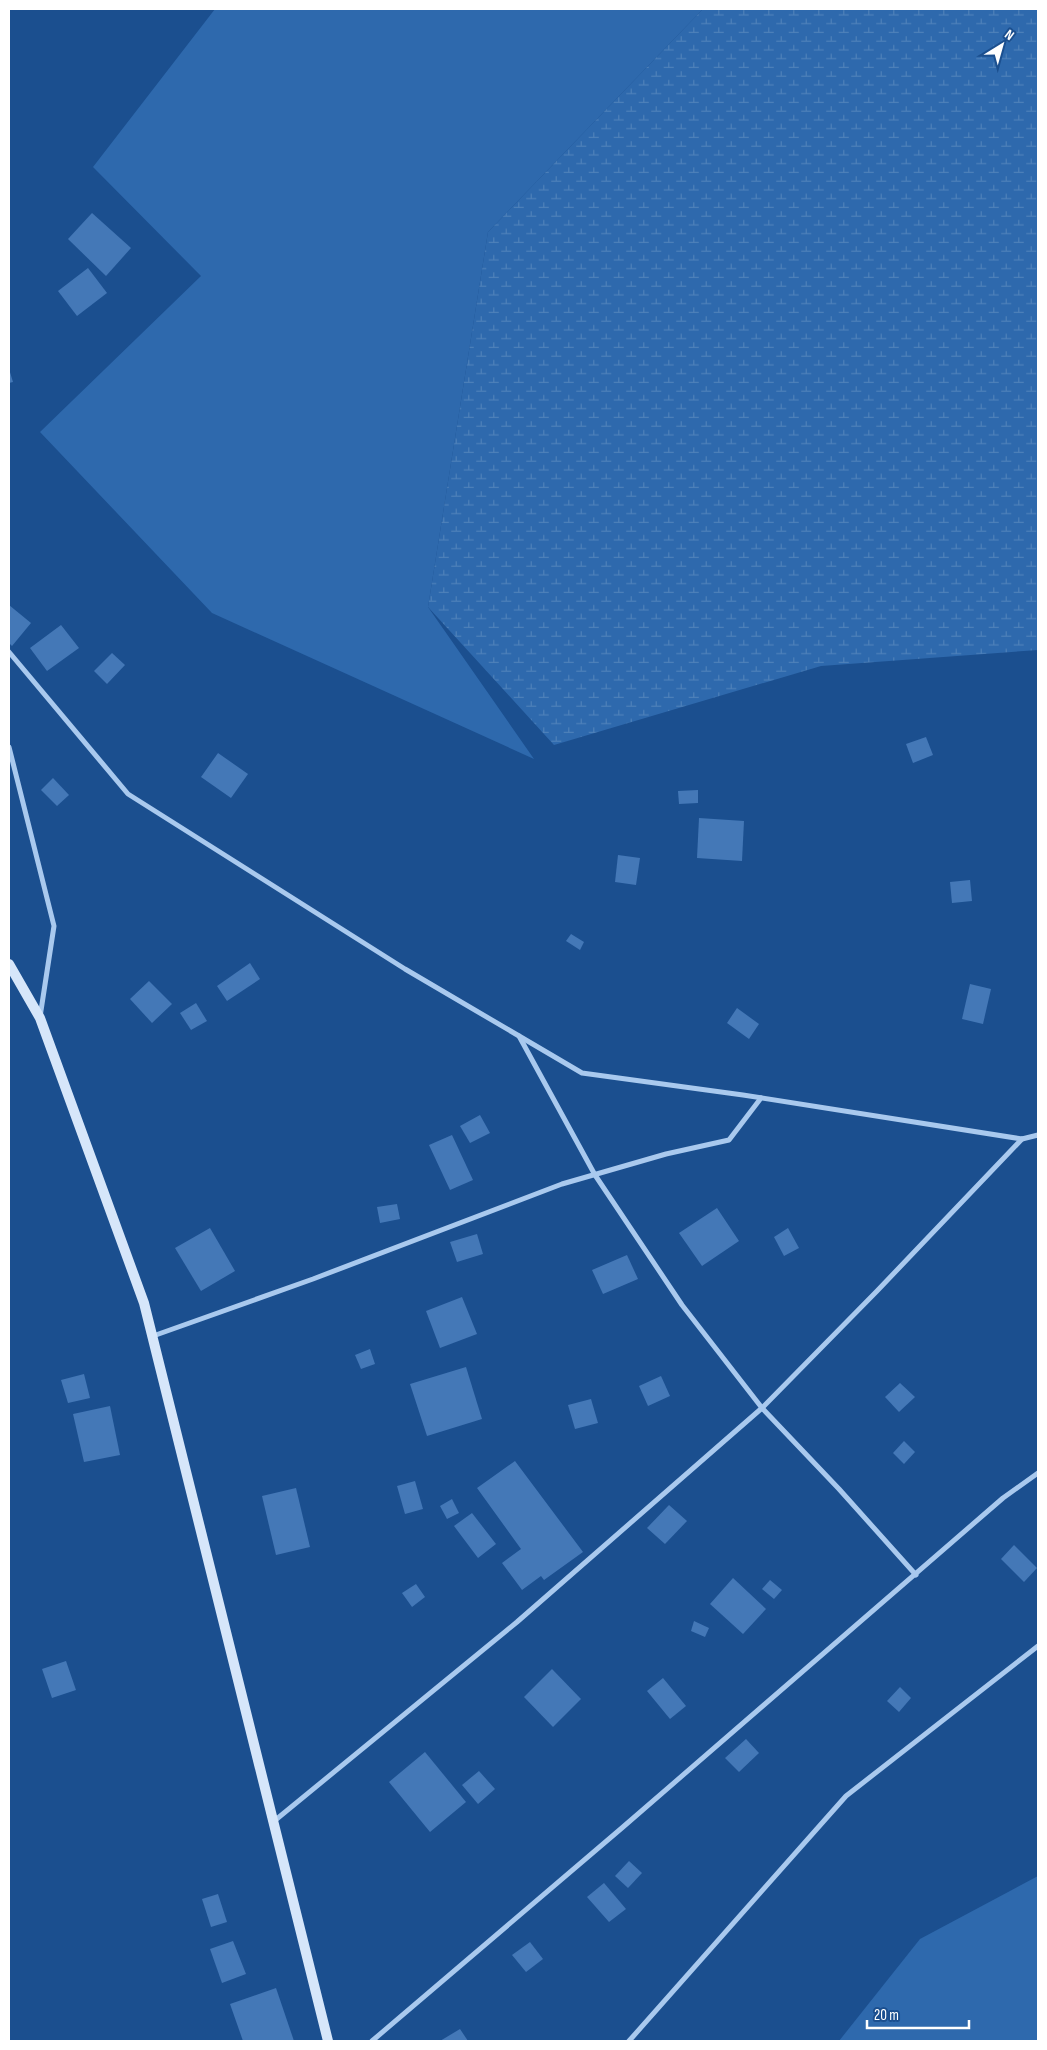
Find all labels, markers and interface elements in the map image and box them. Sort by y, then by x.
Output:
north arrow [977,20,1027,70]
text: N [1001,26,1018,44]
scale bar [867,1998,970,2030]
text: 20 m [874,2006,899,2025]

